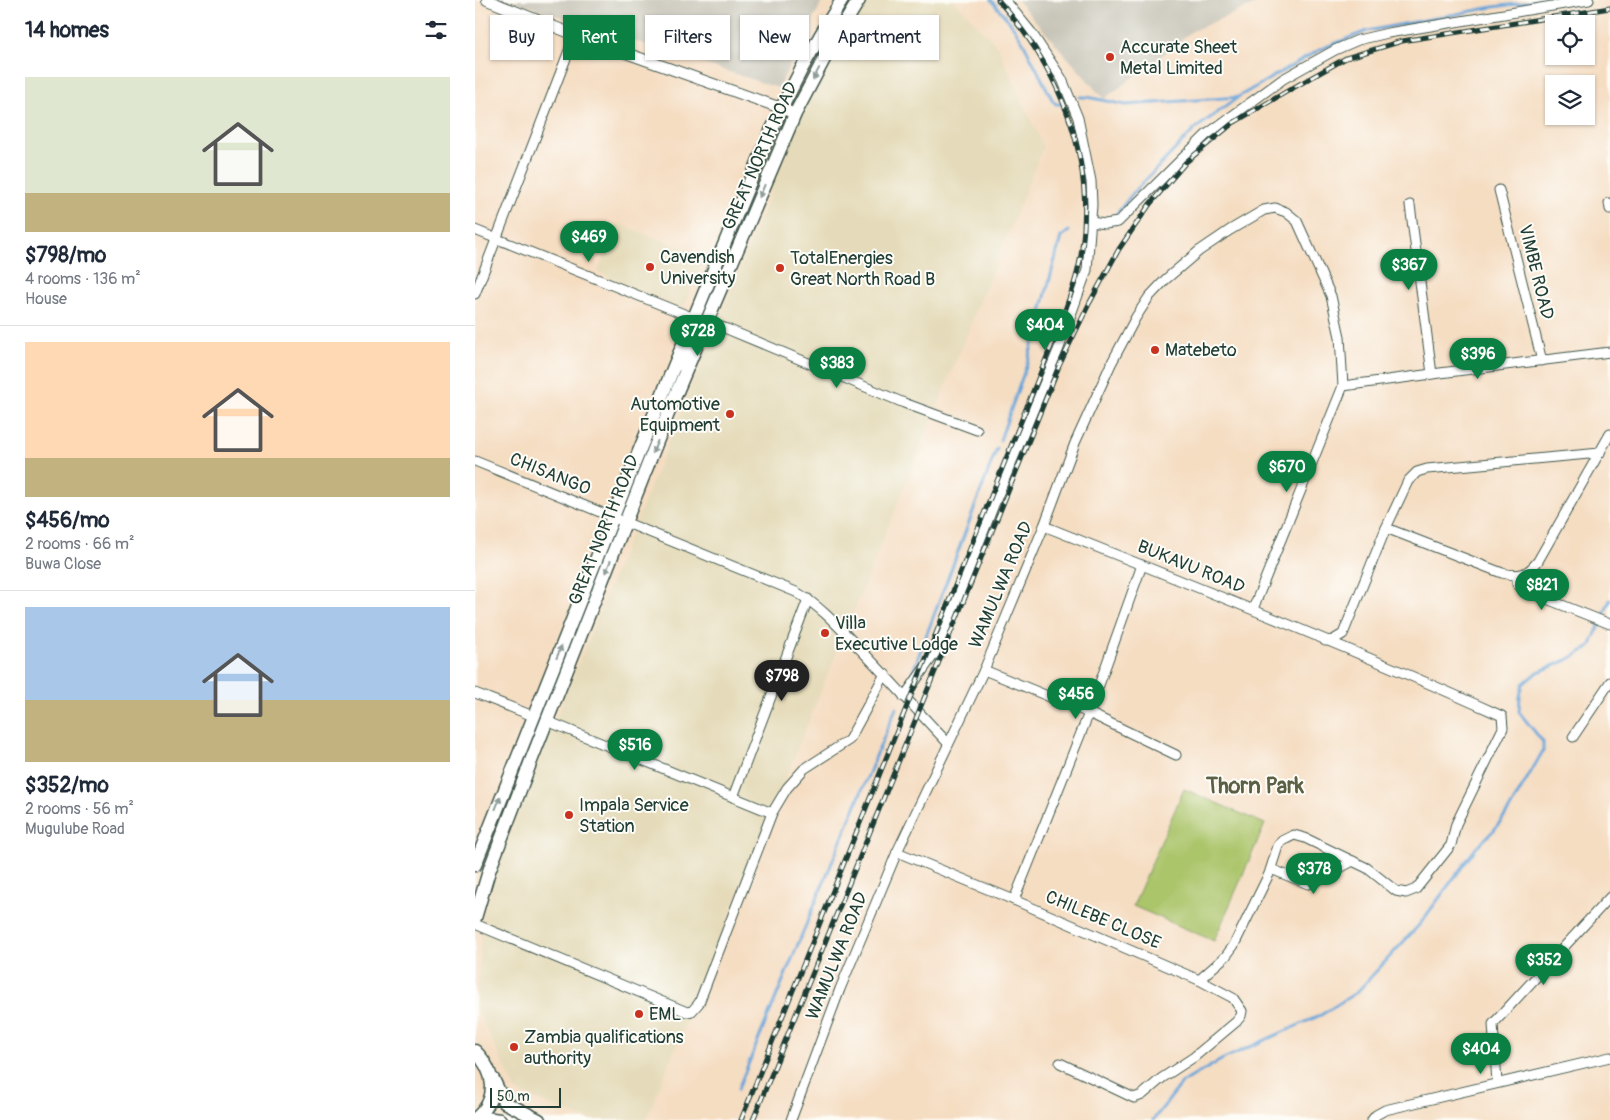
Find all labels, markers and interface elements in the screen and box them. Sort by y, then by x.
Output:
chip: Buy [490,15,553,60]
chip: Rent [563,15,635,60]
chip: Filters [645,15,730,60]
chip: New [740,15,809,60]
chip: Apartment [819,15,939,60]
map controls [1545,15,1595,125]
button: locate [1545,15,1595,65]
icon: filters [422,16,450,44]
text: 14 homes [25,17,109,44]
place label: Accurate Sheet Metal Limited [1120,36,1238,80]
marker: Accurate Sheet Metal Limited [1104,51,1116,63]
one-way arrow [812,67,820,81]
button: layers [1545,75,1595,125]
street label: GREAT NORTH ROAD [717,78,803,234]
icon: home [193,109,283,199]
one-way arrow [758,184,766,199]
pin: $469 [559,220,619,263]
street label: VIMBE ROAD [1513,222,1559,322]
text: $469 [571,227,607,247]
text: $798/mo [25,242,106,269]
place label: Cavendish University [660,246,736,290]
place label: TotalEnergies Great North Road B [790,247,935,291]
pin: $367 [1379,248,1439,291]
text: $367 [1391,255,1427,275]
marker: Cavendish University [644,261,656,273]
marker: TotalEnergies Great North Road B [774,262,786,274]
text: 4 rooms · 136 m² [25,269,141,289]
text: House [25,289,67,309]
pin: $404 [1015,308,1075,351]
pin: $728 [668,314,728,357]
text: $404 [1026,315,1064,335]
text: $728 [681,321,715,341]
pin: $396 [1448,338,1508,380]
place label: Matebeto [1165,339,1237,362]
marker: Matebeto [1149,344,1161,356]
text: $396 [1460,344,1496,364]
pin: $383 [807,346,867,389]
text: $383 [820,353,854,373]
icon: home [193,375,283,465]
place label: Automotive Equipment [630,393,721,437]
marker: Automotive Equipment [724,408,736,420]
one-way arrow [651,440,659,454]
street label: CHISANGO [506,447,594,501]
pin: $670 [1257,450,1317,493]
street label: GREAT NORTH ROAD [563,452,645,608]
text: $670 [1268,457,1306,477]
text: $456/mo [25,507,110,534]
street label: WAMULWA ROAD [964,518,1038,652]
text: 2 rooms · 66 m² [25,534,135,554]
street label: BUKAVU ROAD [1134,535,1248,599]
text: Buwa Close [25,554,101,574]
one-way arrow [604,560,612,575]
pin: $821 [1512,568,1572,611]
text: $821 [1526,575,1558,595]
place label: Villa Executive Lodge [835,612,958,656]
marker: Villa Executive Lodge [819,627,831,639]
icon: home [193,640,283,730]
one-way arrow [556,645,564,659]
pin: $798 [752,660,812,702]
text: $798 [765,666,799,686]
pin: $456 [1046,678,1106,720]
text: $456 [1058,684,1094,704]
pin: $516 [605,728,665,771]
text: $516 [619,735,651,755]
text: $352/mo [25,772,109,799]
district label: Thorn Park [1205,772,1305,800]
place label: Impala Service Station [579,794,689,838]
one-way arrow [495,796,503,810]
text: 2 rooms · 56 m² [25,799,134,819]
marker: Impala Service Station [563,809,575,821]
text: Mugulube Road [25,819,125,839]
pin: $378 [1284,852,1344,895]
text: $378 [1297,859,1331,879]
street label: CHILEBE CLOSE [1042,885,1164,955]
street label: WAMULWA ROAD [801,889,873,1023]
pin: $352 [1514,944,1574,986]
text: $352 [1526,950,1562,970]
place label: EML [649,1003,681,1026]
marker: EML [633,1008,645,1020]
place label: Zambia qualifications authority [524,1026,684,1070]
pin: $404 [1451,1032,1511,1075]
text: $404 [1462,1039,1500,1059]
marker: Zambia qualifications authority [508,1041,520,1053]
scale bar [490,1085,561,1108]
text: 50 m [497,1088,530,1105]

